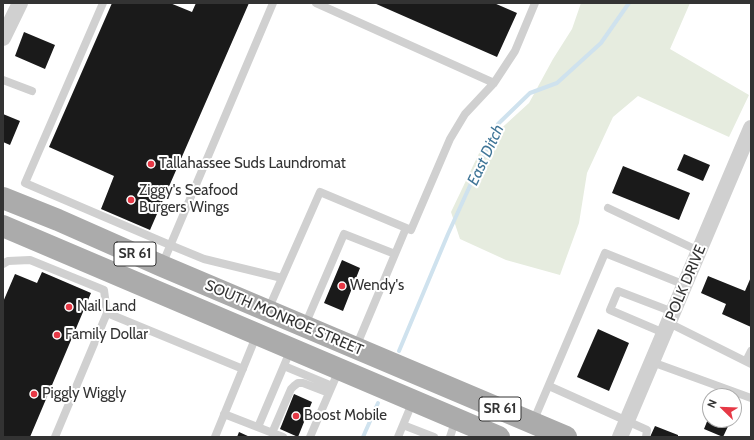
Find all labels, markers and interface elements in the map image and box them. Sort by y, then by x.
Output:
water label: East Ditch [464,122,508,188]
place label: Tallahassee Suds Laundromat [159,155,346,173]
marker: Tallahassee Suds Laundromat [146,159,156,169]
place label: Ziggy's Seafood Burgers Wings [139,182,238,217]
marker: Ziggy's Seafood Burgers Wings [126,195,136,205]
road number: SR 61 [114,242,156,266]
street label: POLK DRIVE [662,242,710,324]
street label: SOUTH MONROE STREET [202,276,366,360]
place label: Wendy's [350,277,404,295]
marker: Wendy's [337,281,347,291]
place label: Nail Land [77,298,136,316]
marker: Nail Land [64,302,74,312]
place label: Family Dollar [65,326,148,344]
marker: Family Dollar [52,330,62,340]
place label: Piggly Wiggly [42,385,126,403]
north arrow [702,388,742,428]
marker: Piggly Wiggly [29,389,39,399]
road number: SR 61 [479,397,521,421]
text: N [704,397,720,410]
place label: Boost Mobile [304,407,387,425]
marker: Boost Mobile [291,411,301,421]

